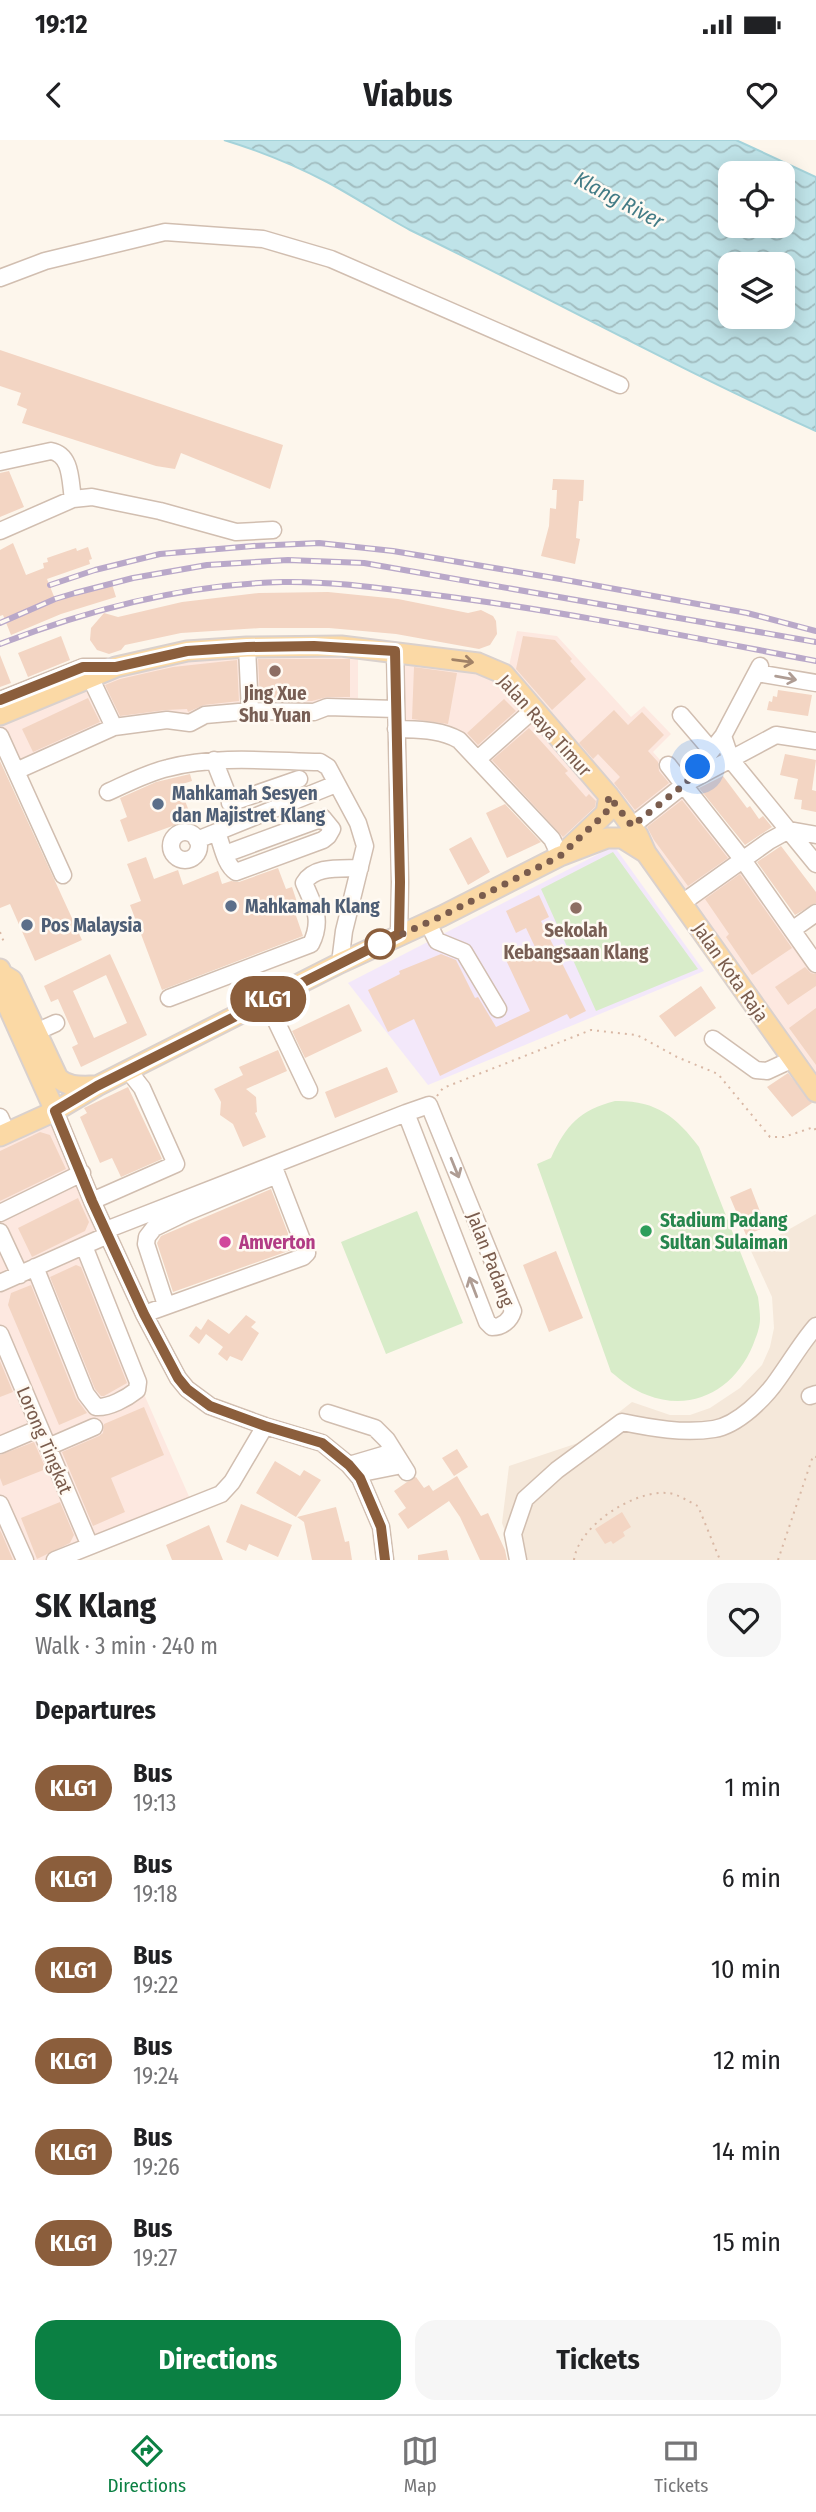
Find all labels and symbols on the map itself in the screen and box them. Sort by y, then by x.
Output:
water label: Klang River [570,166,669,235]
one-way arrow [451,654,474,667]
marker: Jing Xue Shu Yuan [267,663,283,679]
street label: Jalan Raya Timur [493,670,597,781]
one-way arrow [775,672,797,685]
place label: Jing Xue Shu Yuan [239,682,311,727]
your location [680,749,715,784]
place label: Mahkamah Sesyen dan Majistret Klang [172,782,326,827]
marker: Mahkamah Sesyen dan Majistret Klang [150,796,166,812]
place label: Mahkamah Klang [245,895,380,918]
marker: Mahkamah Klang [223,898,239,914]
marker: Sekolah Kebangsaan Klang [568,900,584,916]
place label: Pos Malaysia [41,914,142,937]
marker: Pos Malaysia [19,917,35,933]
street label: Jalan Kota Raja [688,918,773,1026]
place label: Sekolah Kebangsaan Klang [503,919,649,964]
unlabelled marker [365,929,395,959]
line badge: KLG1 [219,976,317,1022]
one-way arrow [449,1157,462,1179]
street label: Jalan Padang [462,1209,519,1310]
place label: Stadium Padang Sultan Sulaiman [660,1209,788,1254]
marker: Stadium Padang Sultan Sulaiman [638,1223,654,1239]
place label: Amverton [238,1231,316,1254]
marker: Amverton [217,1234,233,1250]
one-way arrow [466,1277,479,1298]
street label: Lorong Tingkat [12,1383,78,1498]

